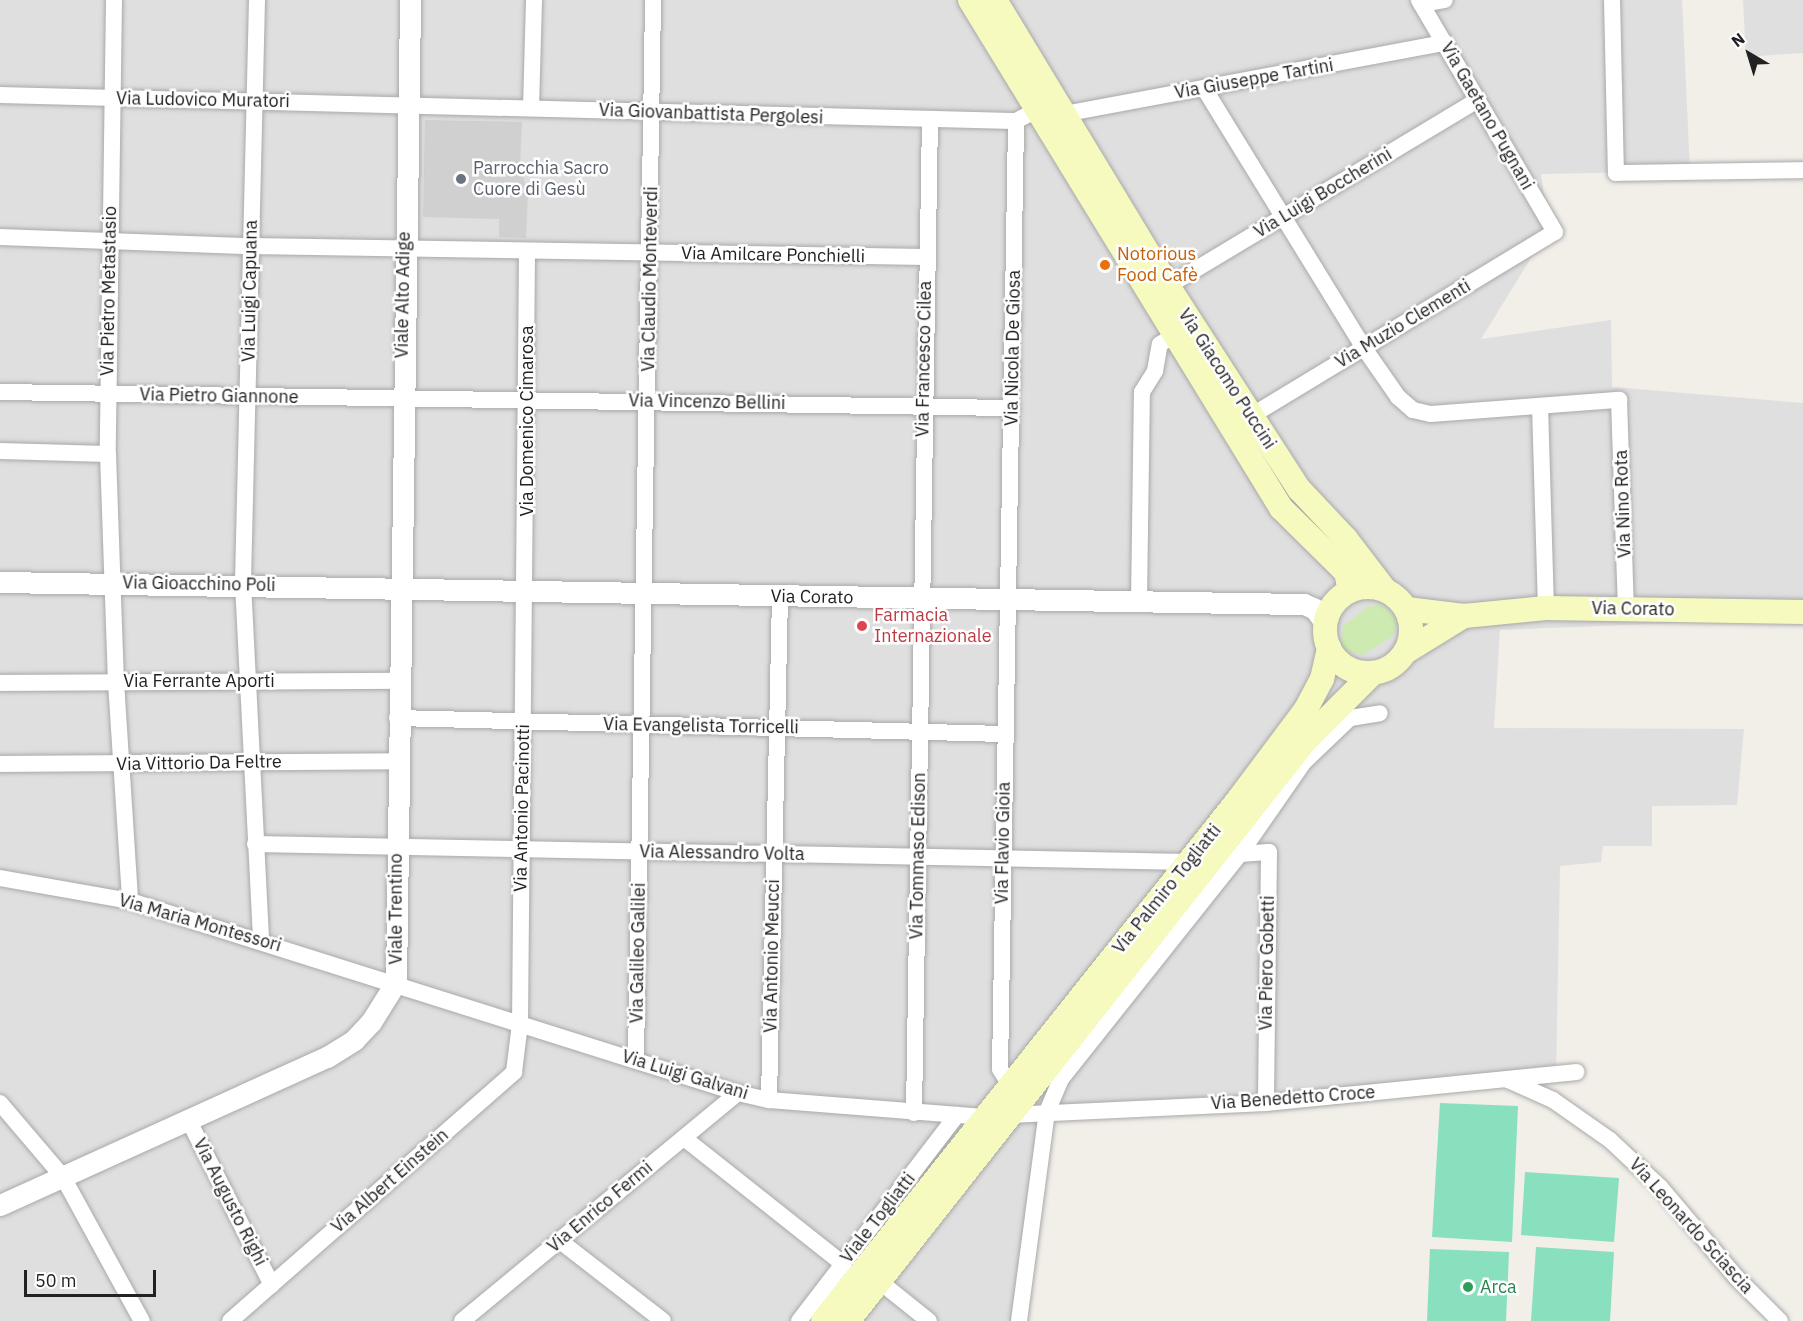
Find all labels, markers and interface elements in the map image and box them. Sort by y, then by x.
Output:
north arrow [1719,24,1779,84]
text: N [1727,28,1749,51]
street label: Via Gaetano Pugnani [1436,38,1538,194]
street label: Via Giuseppe Tartini [1173,54,1335,104]
street label: Via Ludovico Muratori [116,88,290,112]
street label: Via Giovanbattista Pergolesi [598,99,824,129]
street label: Via Luigi Boccherini [1250,143,1396,243]
place label: Parrocchia Sacro Cuore di Gesù [473,158,609,201]
marker: Parrocchia Sacro Cuore di Gesù [454,172,468,186]
street label: Via Claudio Monteverdi [638,186,662,372]
street label: Via Pietro Metastasio [97,206,121,376]
street label: Via Luigi Capuana [238,220,262,362]
street label: Viale Alto Adige [391,231,415,359]
street label: Via Amilcare Ponchielli [681,243,865,267]
place label: Notorious Food Cafè [1117,244,1198,286]
marker: Notorious Food Cafè [1098,258,1112,272]
street label: Via Nicola De Giosa [1001,270,1025,426]
street label: Via Muzio Clementi [1331,275,1475,373]
street label: Via Francesco Cilea [912,281,936,437]
street label: Via Giacomo Puccini [1173,305,1281,453]
street label: Via Domenico Cimarosa [516,325,538,517]
street label: Via Pietro Giannone [139,384,299,408]
street label: Via Vincenzo Bellini [628,390,786,414]
street label: Via Nino Rota [1610,449,1636,559]
street label: Via Gioacchino Poli [122,572,276,596]
street label: Via Corato [770,585,854,609]
street label: Via Corato [1591,597,1675,621]
place label: Farmacia Internazionale [874,605,992,648]
marker: Farmacia Internazionale [855,619,869,633]
street label: Via Ferrante Aporti [123,670,275,692]
street label: Via Evangelista Torricelli [603,713,799,739]
street label: Via Antonio Pacinotti [510,724,534,892]
street label: Via Vittorio Da Feltre [116,751,282,775]
street label: Via Tommaso Edison [906,772,930,940]
street label: Via Flavio Gioia [991,782,1015,904]
street label: Via Palmiro Togliatti [1108,820,1226,958]
street label: Via Alessandro Volta [639,841,805,865]
street label: Viale Trentino [385,853,407,965]
street label: Via Antonio Meucci [760,879,784,1033]
street label: Via Galileo Galilei [626,882,650,1024]
street label: Via Maria Montessori [116,889,284,957]
street label: Via Piero Gobetti [1255,895,1279,1031]
street label: Via Luigi Galvani [619,1046,751,1104]
street label: Via Benedetto Croce [1210,1081,1376,1115]
street label: Via Albert Einstein [327,1124,453,1238]
street label: Via Augusto Righi [189,1135,271,1269]
street label: Via Leonardo Sciascia [1624,1154,1758,1298]
street label: Via Enrico Fermi [543,1157,657,1257]
street label: Viale Togliatti [836,1168,920,1268]
scale bar [27,1258,159,1296]
text: 50 m [35,1269,77,1292]
place label: Arca [1480,1276,1517,1298]
marker: Arca [1461,1280,1475,1294]

